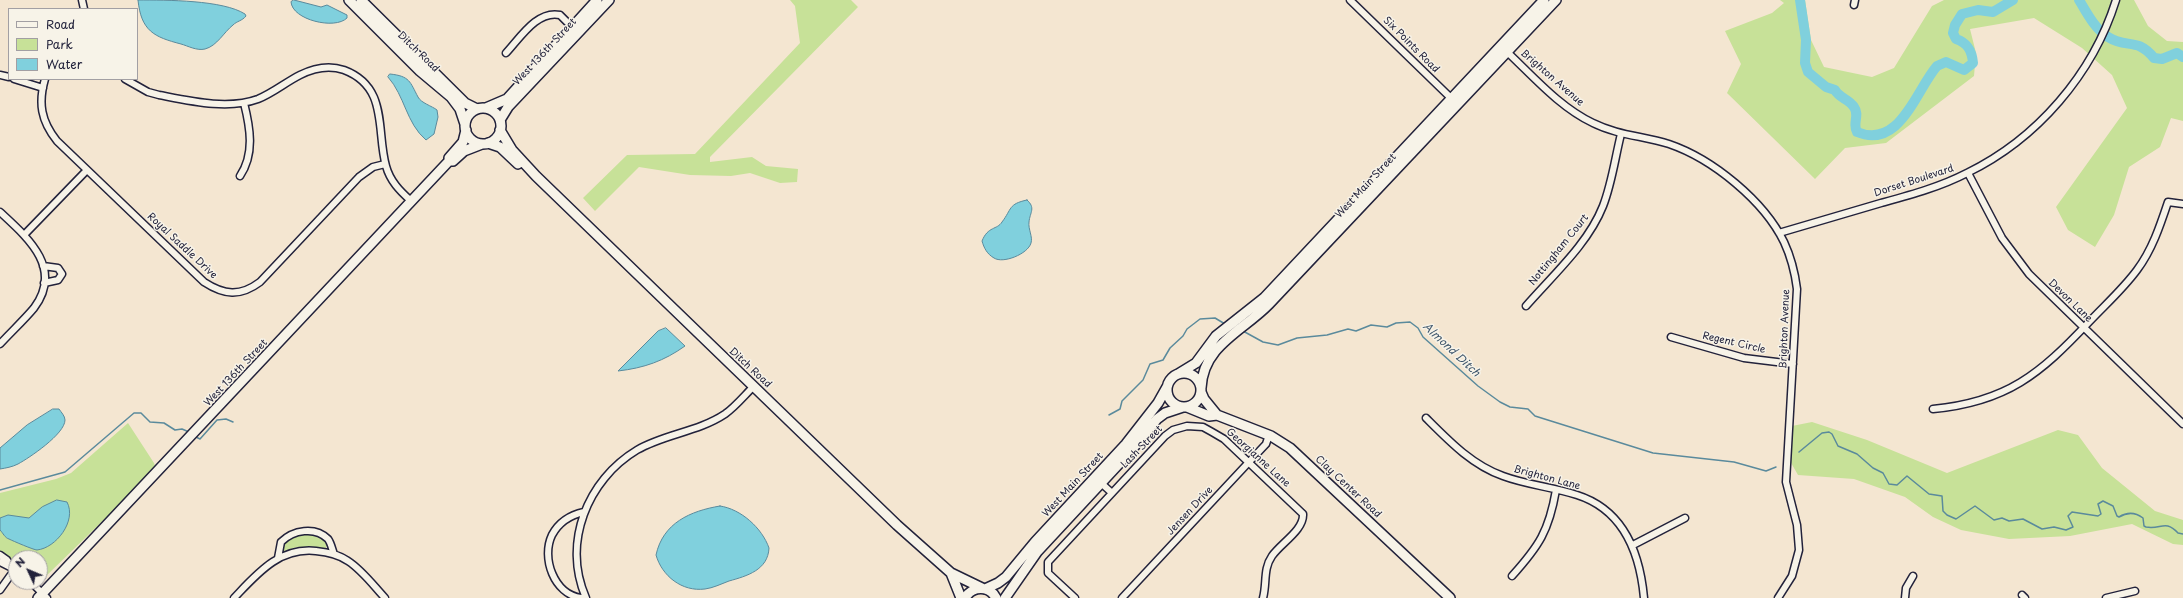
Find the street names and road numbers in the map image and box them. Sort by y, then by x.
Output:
street label: Six Points Road [1381,15,1441,75]
street label: West 136th Street [511,16,579,88]
street label: Ditch Road [395,29,441,75]
street label: Brighton Avenue [1518,47,1586,109]
street label: West Main Street [1333,151,1399,221]
street label: Dorset Boulevard [1873,162,1955,200]
street label: Royal Saddle Drive [145,211,219,281]
street label: Nottingham Court [1527,212,1591,288]
street label: Devon Lane [2045,277,2095,325]
street label: Brighton Avenue [1778,289,1792,369]
street label: Regent Circle [1701,330,1767,356]
street label: West 136th Street [202,337,270,409]
street label: Ditch Road [726,345,774,391]
street label: Lash Street [1119,423,1165,471]
street label: Georgianne Lane [1224,426,1292,490]
street label: West Main Street [1040,450,1106,520]
street label: Clay Center Road [1313,453,1383,521]
street label: Brighton Lane [1512,463,1582,493]
street label: Jensen Drive [1165,484,1215,538]

